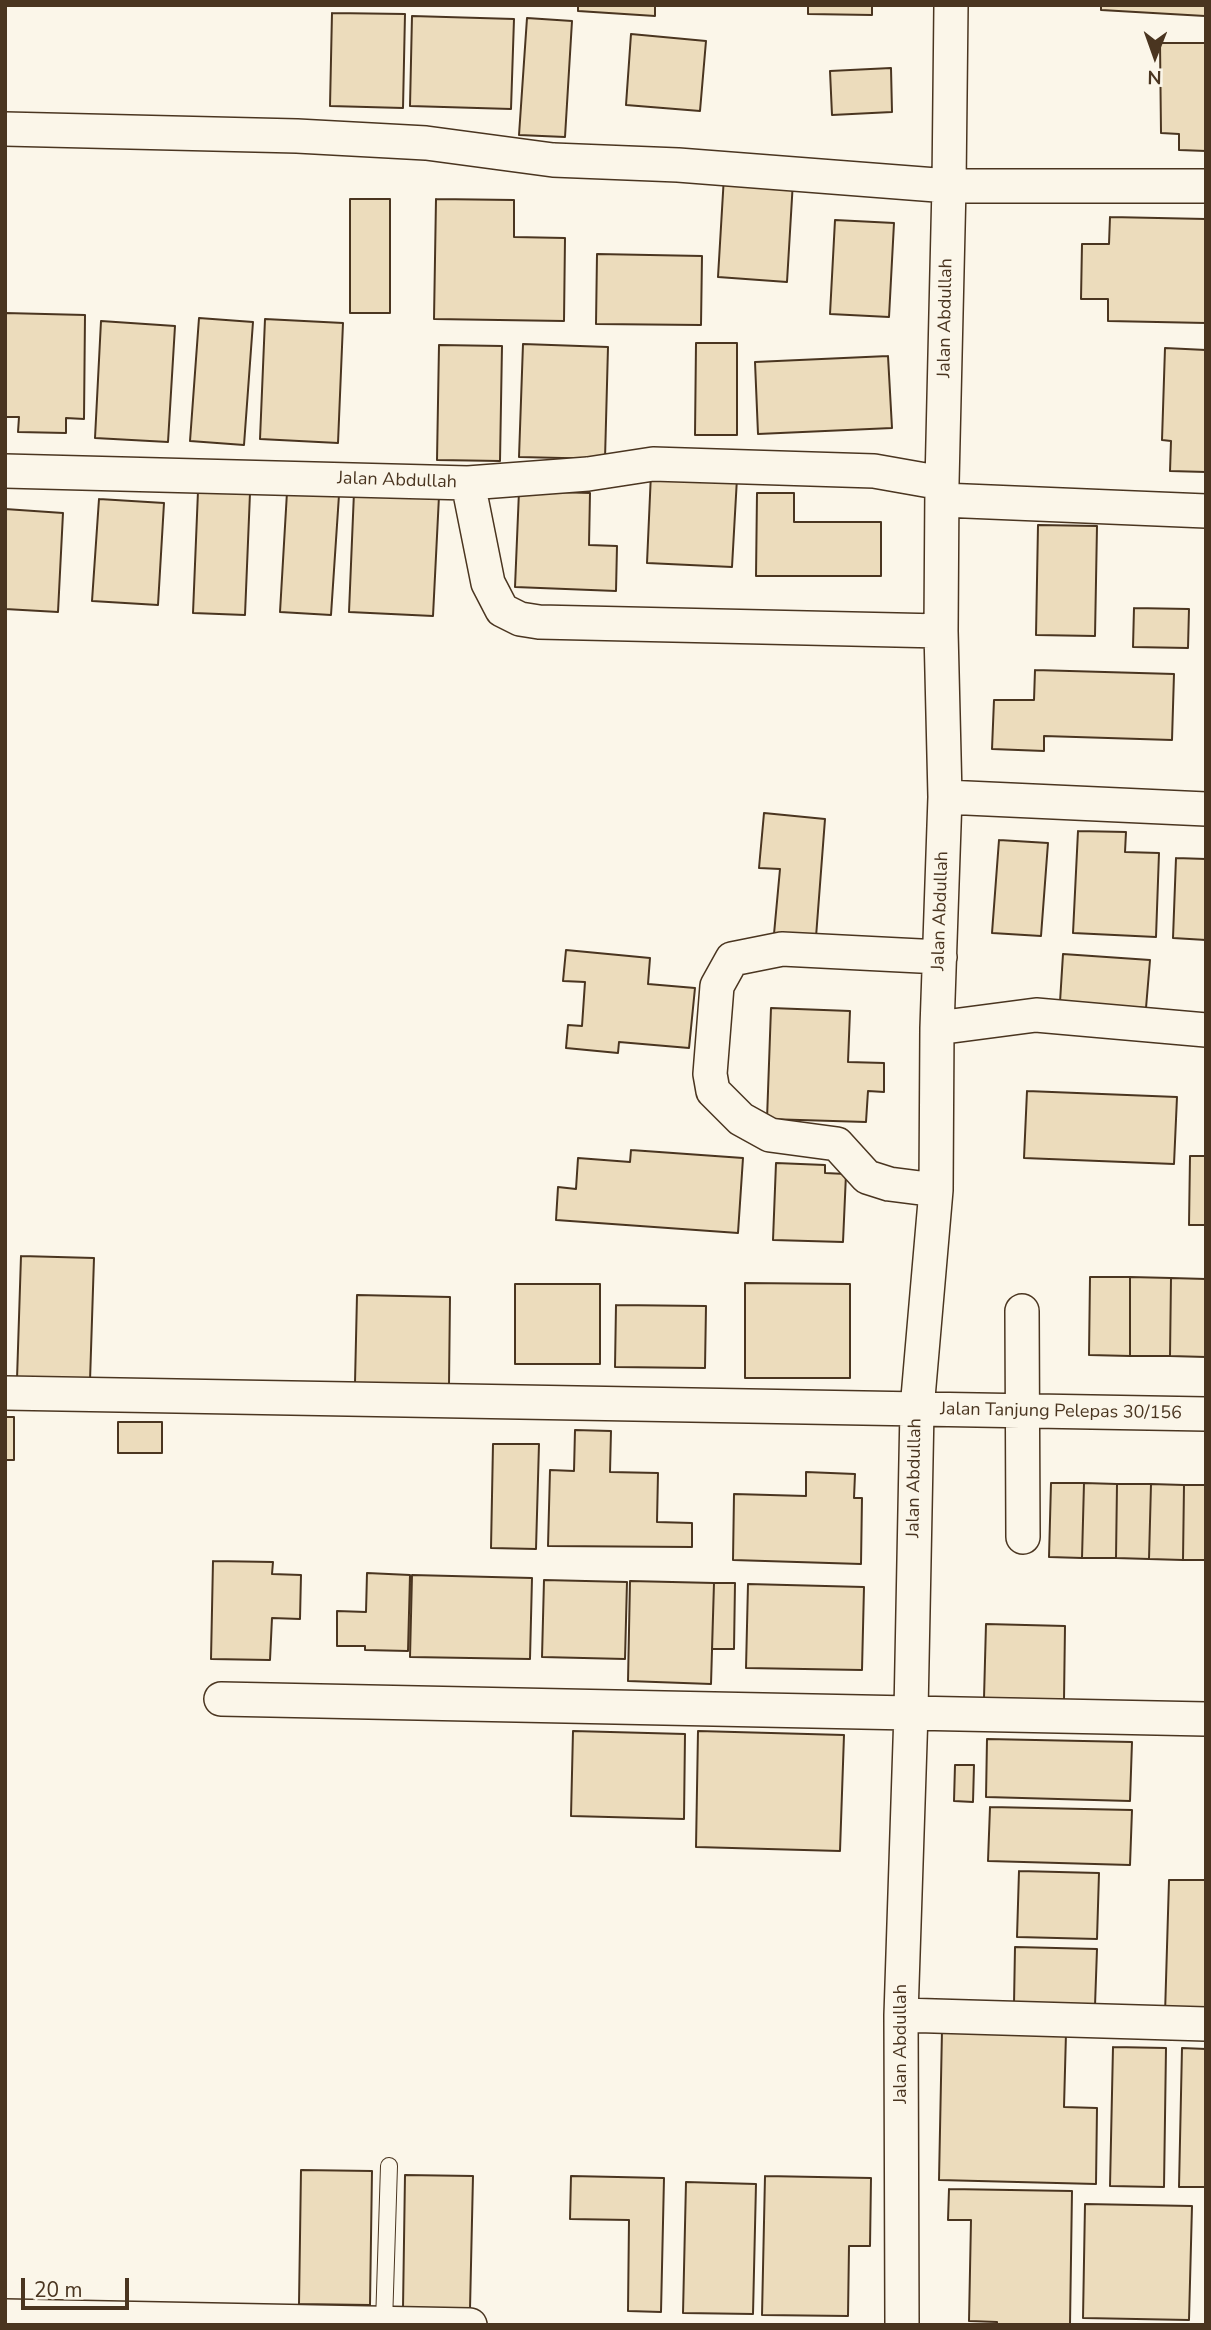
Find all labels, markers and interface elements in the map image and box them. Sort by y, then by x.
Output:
north arrow [1120,21,1190,91]
text: N [1147,64,1162,90]
street label: Jalan Abdullah [934,258,958,378]
street label: Jalan Abdullah [337,468,457,494]
street label: Jalan Abdullah [928,851,954,971]
street label: Jalan Tanjung Pelepas 30/156 [940,1399,1182,1425]
street label: Jalan Abdullah [903,1418,927,1538]
street label: Jalan Abdullah [891,1984,913,2104]
scale bar [24,2264,133,2308]
text: 20 m [34,2276,83,2304]

